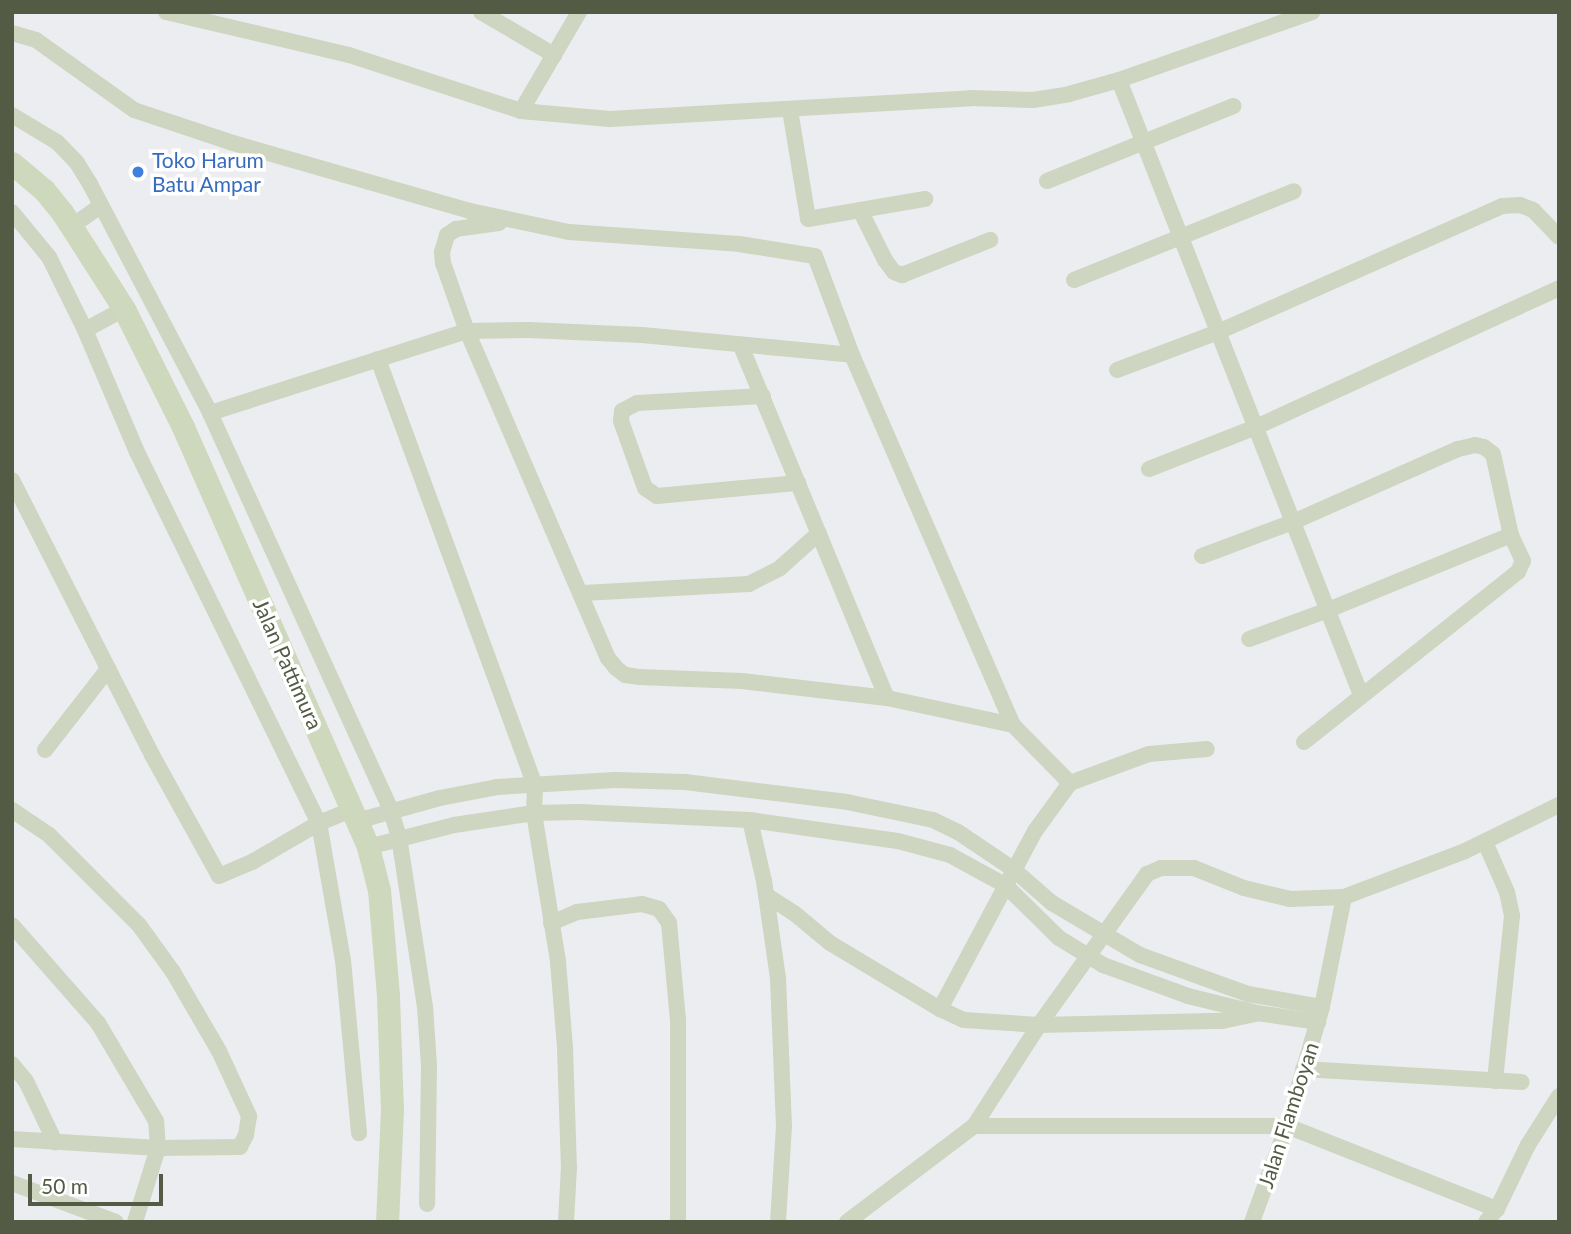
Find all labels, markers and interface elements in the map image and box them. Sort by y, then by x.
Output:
place label: Toko Harum Batu Ampar [152,147,264,197]
marker: Toko Harum Batu Ampar [130,164,146,180]
street label: Jalan Pattimura [248,595,328,733]
street label: Jalan Flamboyan [1253,1039,1323,1191]
scale bar [32,1160,166,1204]
text: 50 m [41,1173,88,1198]

